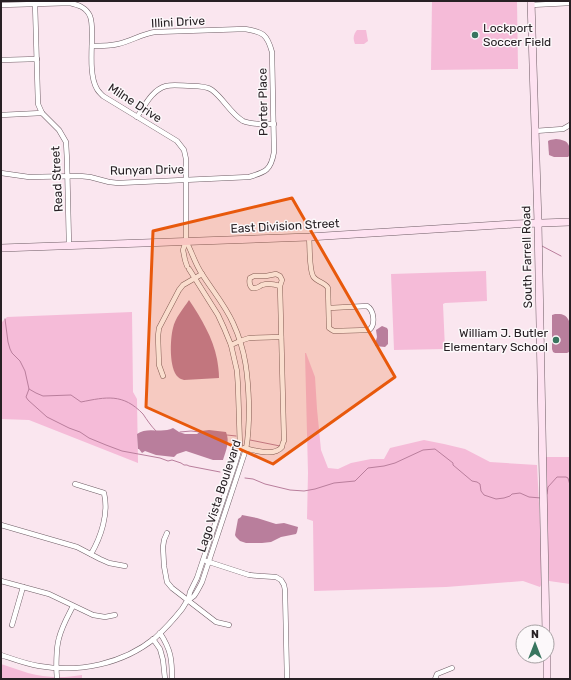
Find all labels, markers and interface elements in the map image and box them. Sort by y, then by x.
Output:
street label: Illini Drive [151,14,206,30]
place label: Lockport Soccer Field [483,21,551,49]
marker: Lockport Soccer Field [470,30,480,40]
street label: Porter Place [255,67,271,136]
street label: Milne Drive [106,80,165,126]
street label: Read Street [48,145,66,212]
street label: Runyan Drive [110,162,185,178]
street label: South Farrell Road [519,206,535,308]
street label: East Division Street [230,216,340,236]
place label: William J. Butler Elementary School [443,326,548,354]
marker: William J. Butler Elementary School [551,335,561,345]
street label: Lago Vista Boulevard [194,438,244,554]
north arrow [515,624,555,664]
text: N [531,628,539,641]

